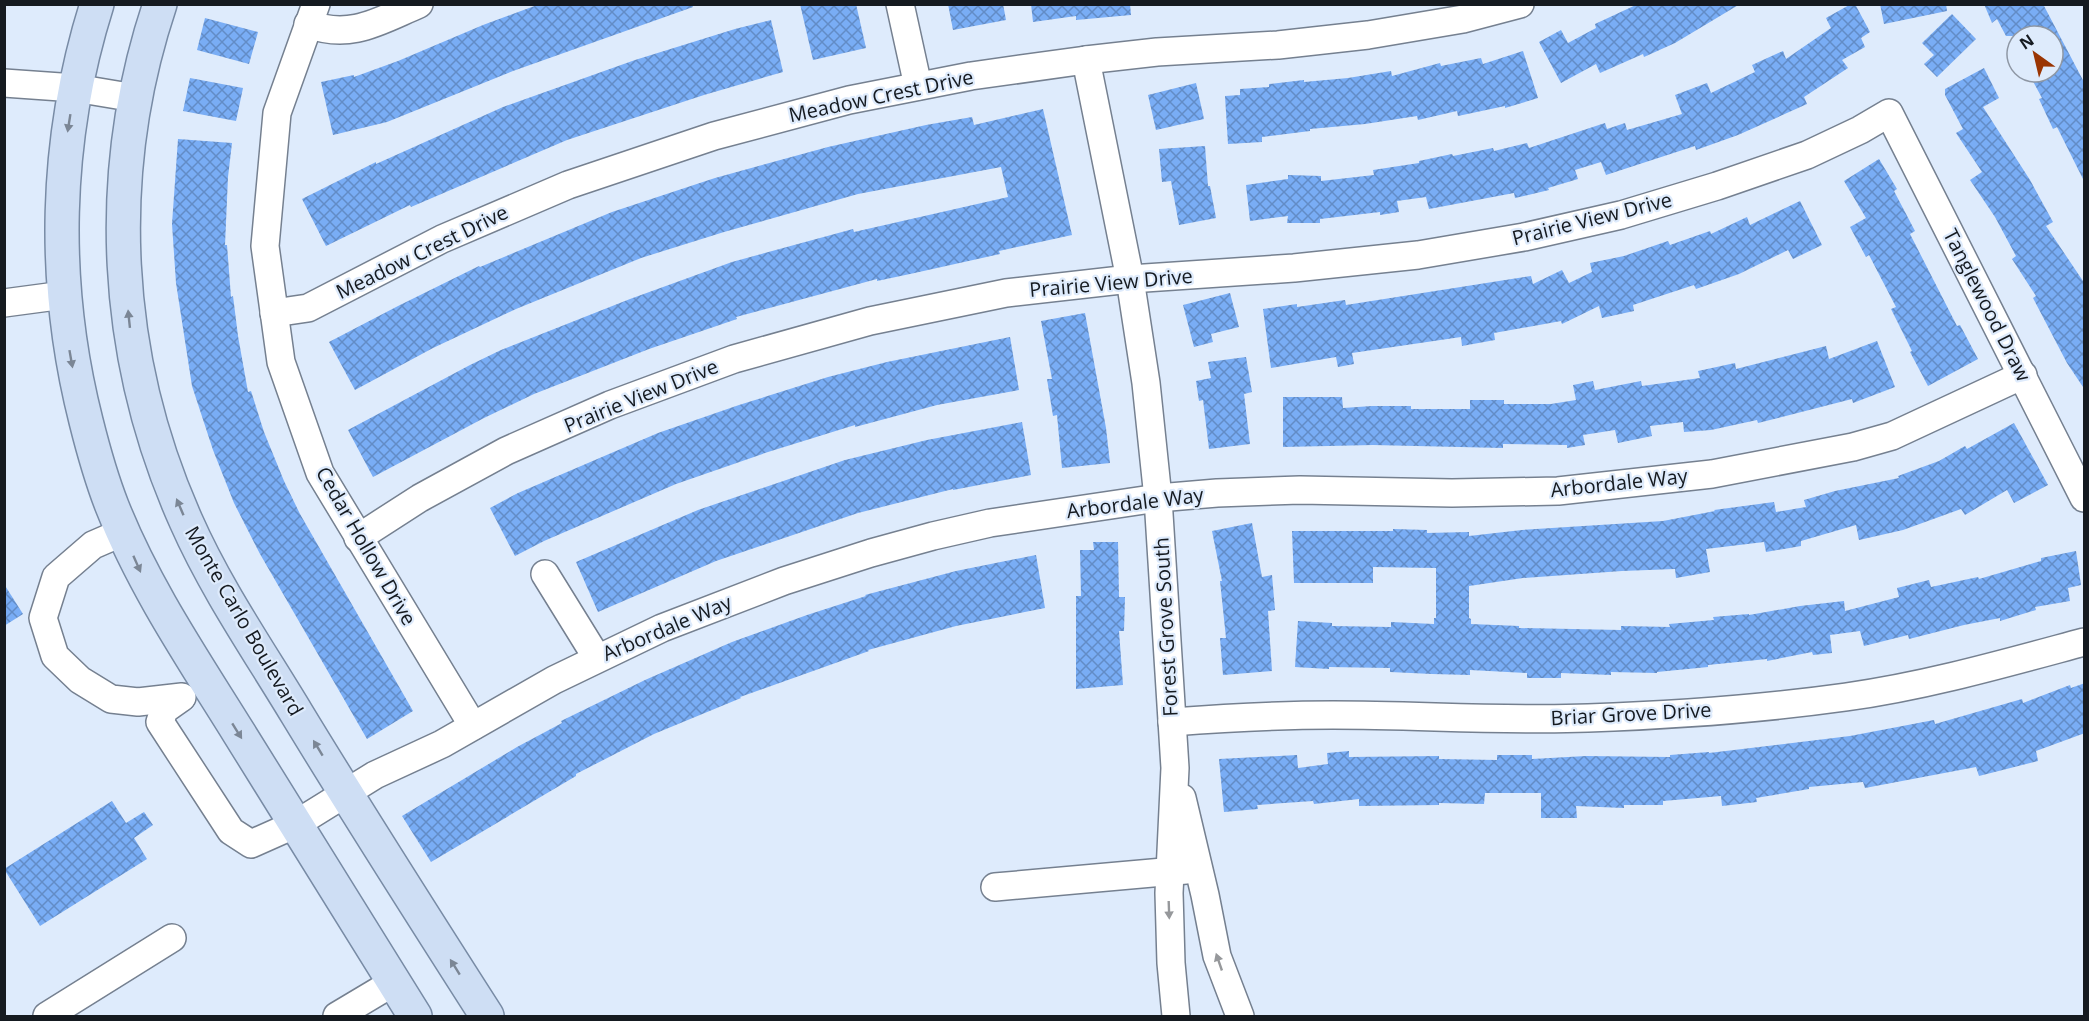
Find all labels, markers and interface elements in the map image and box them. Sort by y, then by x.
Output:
north arrow [2005,24,2065,84]
text: N [2015,29,2038,54]
street label: Meadow Crest Drive [786,63,976,128]
one-way arrow [64,113,73,132]
street label: Prairie View Drive [1509,186,1675,251]
street label: Meadow Crest Drive [331,198,512,305]
street label: Tanglewood Draw [1937,224,2038,386]
street label: Prairie View Drive [1028,262,1194,303]
one-way arrow [124,310,134,329]
one-way arrow [67,349,76,368]
street label: Prairie View Drive [560,352,722,439]
street label: Cedar Hollow Drive [310,461,423,630]
street label: Arbordale Way [1549,462,1690,503]
street label: Arbordale Way [1065,481,1206,524]
one-way arrow [175,497,185,515]
street label: Monte Carlo Boulevard [179,521,310,721]
street label: Forest Grove South [1147,537,1184,717]
one-way arrow [133,555,142,572]
street label: Arbordale Way [598,588,736,667]
street label: Briar Grove Drive [1550,696,1712,731]
one-way arrow [232,723,243,739]
one-way arrow [313,740,324,756]
one-way arrow [1164,901,1174,920]
one-way arrow [1214,953,1224,971]
one-way arrow [450,959,461,975]

